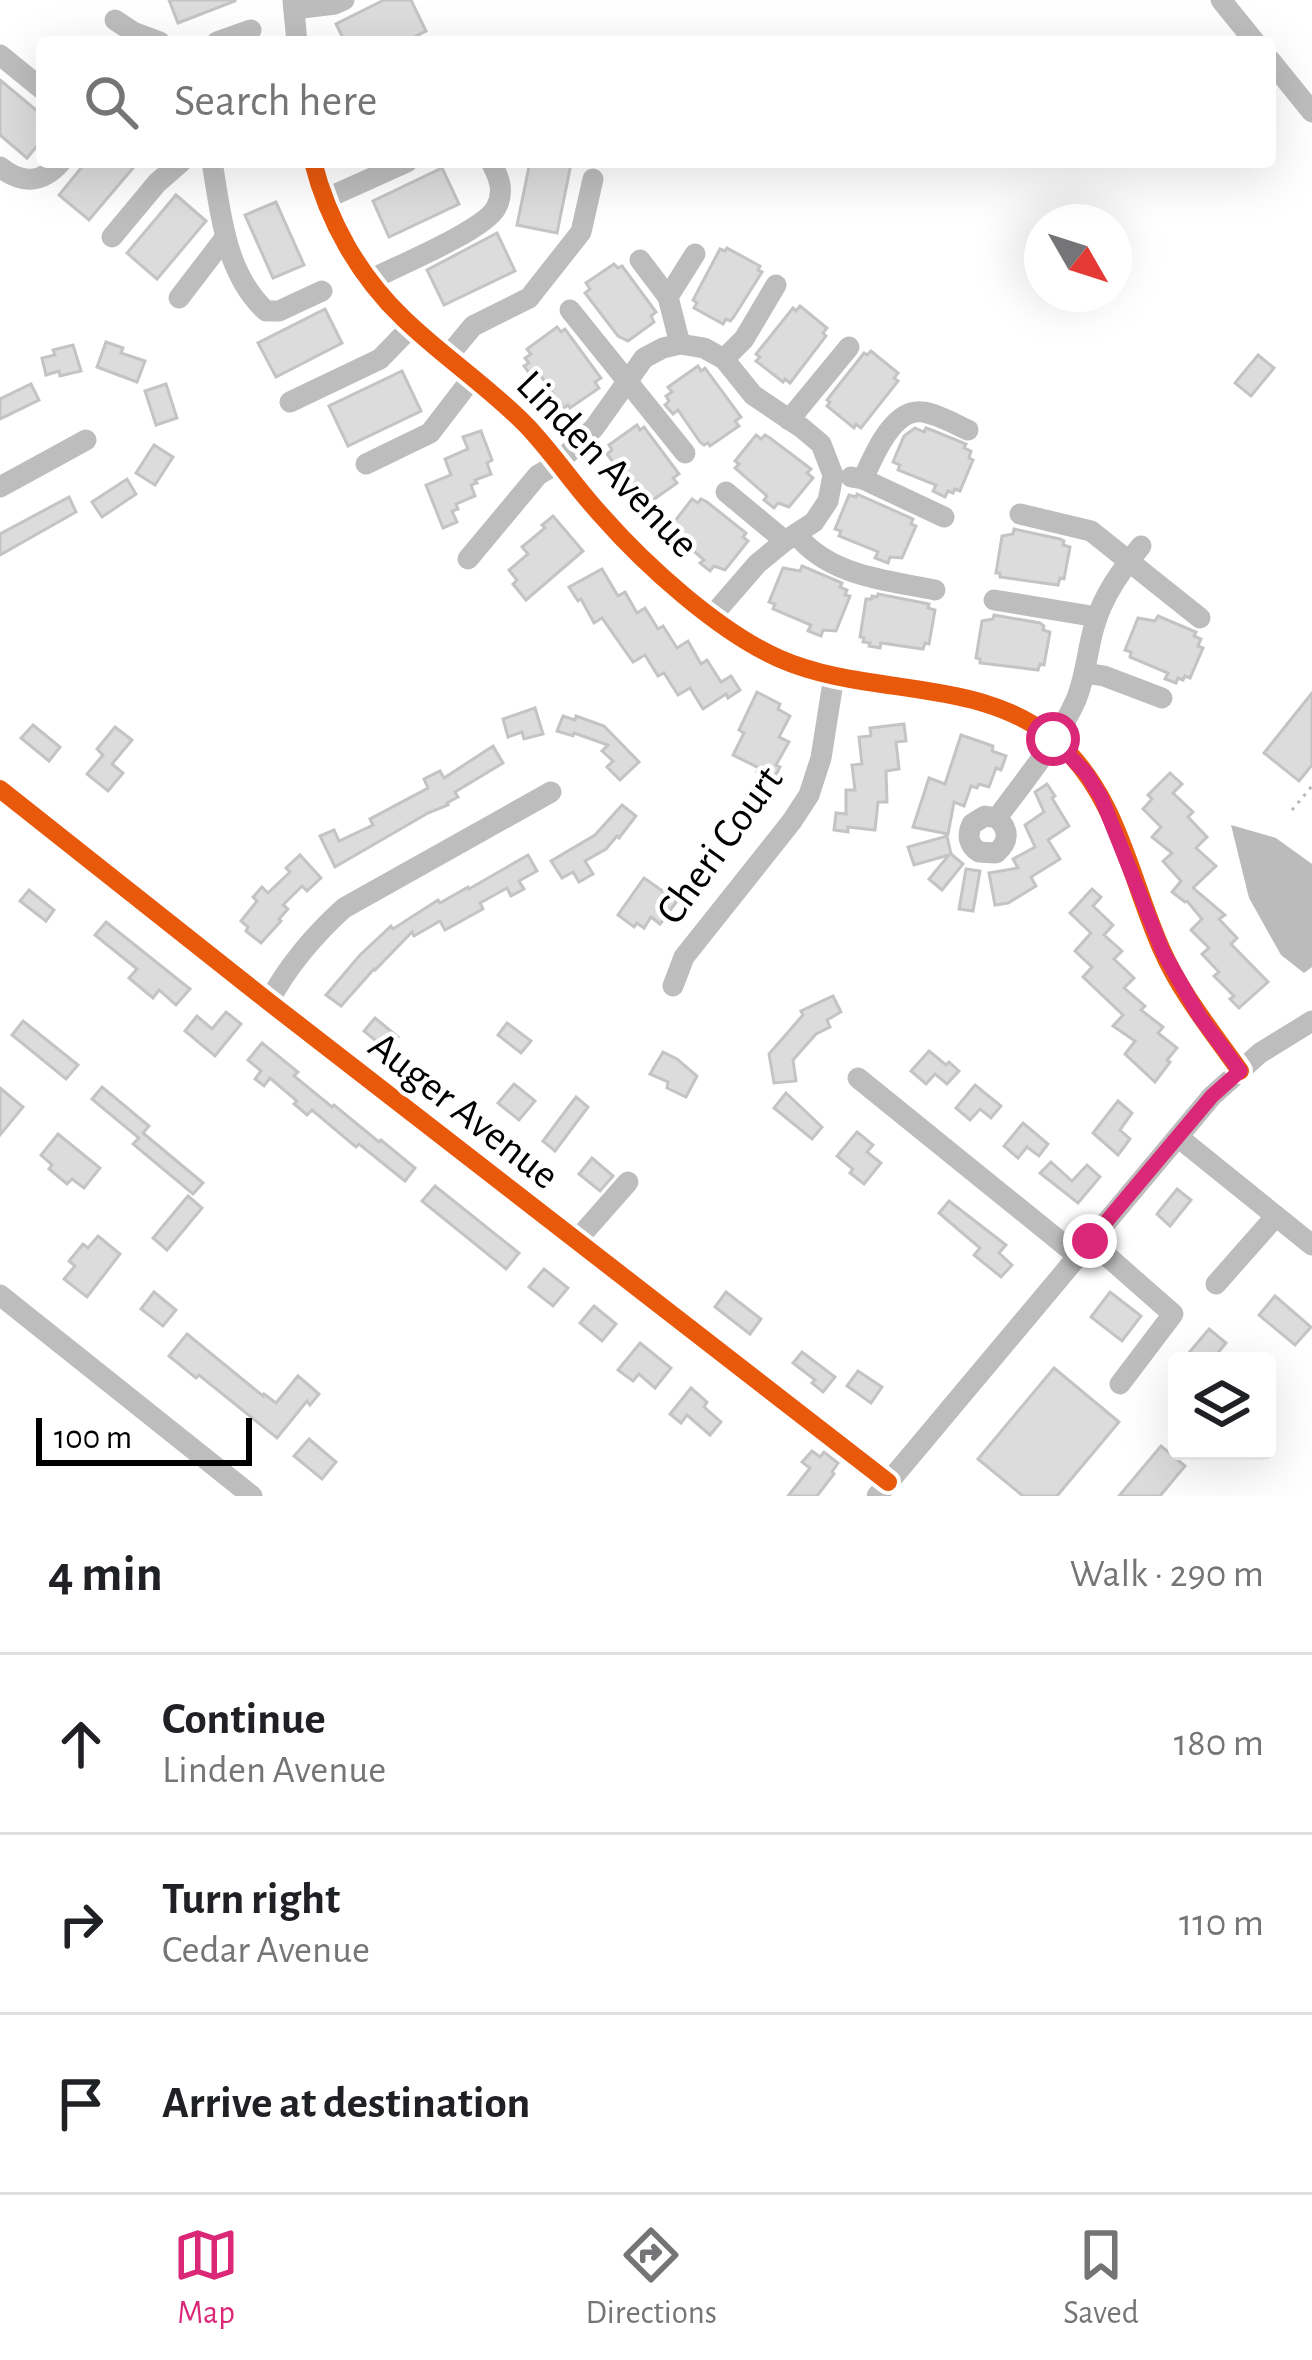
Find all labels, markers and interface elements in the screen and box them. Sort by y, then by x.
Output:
search box [36,36,1276,168]
icon: search [78,69,144,135]
text: Search here [174,79,377,124]
north arrow [1024,204,1132,312]
street label: Linden Avenue [509,363,707,566]
route start [1026,712,1080,766]
street label: Cheri Court [649,759,790,932]
street label: Auger Avenue [361,1024,566,1197]
route end [1063,1214,1117,1268]
map controls [1168,1352,1276,1460]
button: layers [1168,1352,1276,1460]
scale bar [36,1412,252,1465]
text: 100 m [54,1422,132,1455]
text: 4 min [48,1549,163,1600]
text: Walk · 290 m [1070,1555,1264,1594]
text: Continue [162,1697,326,1742]
icon: ahead [48,1711,114,1777]
text: 180 m [1174,1724,1264,1763]
text: Linden Avenue [162,1751,386,1790]
text: Turn right [162,1877,340,1922]
icon: right [48,1891,114,1957]
text: 110 m [1179,1904,1264,1943]
text: Cedar Avenue [162,1931,370,1970]
icon: arrive [48,2071,114,2137]
text: Arrive at destination [162,2081,530,2126]
tab: Map [173,2222,239,2334]
tab: Directions [585,2222,717,2334]
tab: Saved [1063,2222,1139,2334]

